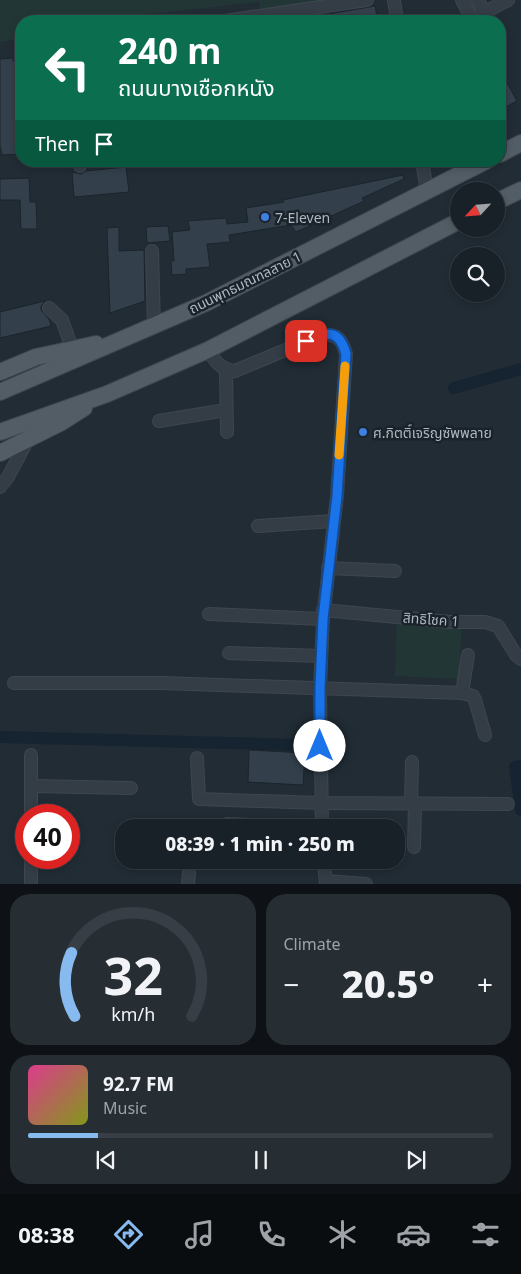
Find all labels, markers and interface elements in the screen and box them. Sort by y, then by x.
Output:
text: 240 m [118,27,221,74]
icon: left [35,35,100,100]
text: ถนนบางเชือกหนัง [118,72,275,102]
icon: arrive [90,130,118,158]
text: Then [35,131,80,157]
north arrow [450,182,505,238]
map controls [450,182,505,302]
place label: 7-Eleven [275,208,330,227]
marker: 7-Eleven [259,211,271,223]
street label: ถนนพุทธมณฑลสาย 1 [185,246,305,318]
button: search [450,247,505,302]
pin [285,320,327,362]
icon: arrive [292,327,320,355]
place label: ศ.กิตติ์เจริญซัพพลาย [373,423,492,442]
marker: ศ.กิตติ์เจริญซัพพลาย [357,426,369,438]
street label: สิทธิโชค 1 [402,608,460,630]
position arrow [293,719,345,771]
speed limit sign: 40 [15,804,80,869]
text: 08:39 · 1 min · 250 m [165,831,355,857]
text: Climate [284,933,341,955]
text: 32 [103,939,163,1010]
text: 20.5° [342,957,435,1009]
text: − [284,965,300,1003]
text: + [477,965,493,1003]
text: km/h [111,1002,155,1026]
text: 92.7 FM [103,1071,174,1097]
text: Music [103,1097,147,1119]
icon: previous [92,1146,120,1174]
icon: pause [247,1146,275,1174]
icon: next [402,1146,430,1174]
icon: directions [111,1217,146,1252]
icon: music [182,1217,217,1252]
icon: phone [254,1217,289,1252]
icon: climate [325,1217,360,1252]
icon: car [396,1217,431,1252]
icon: filters [468,1217,503,1252]
text: 08:38 [18,1219,75,1249]

